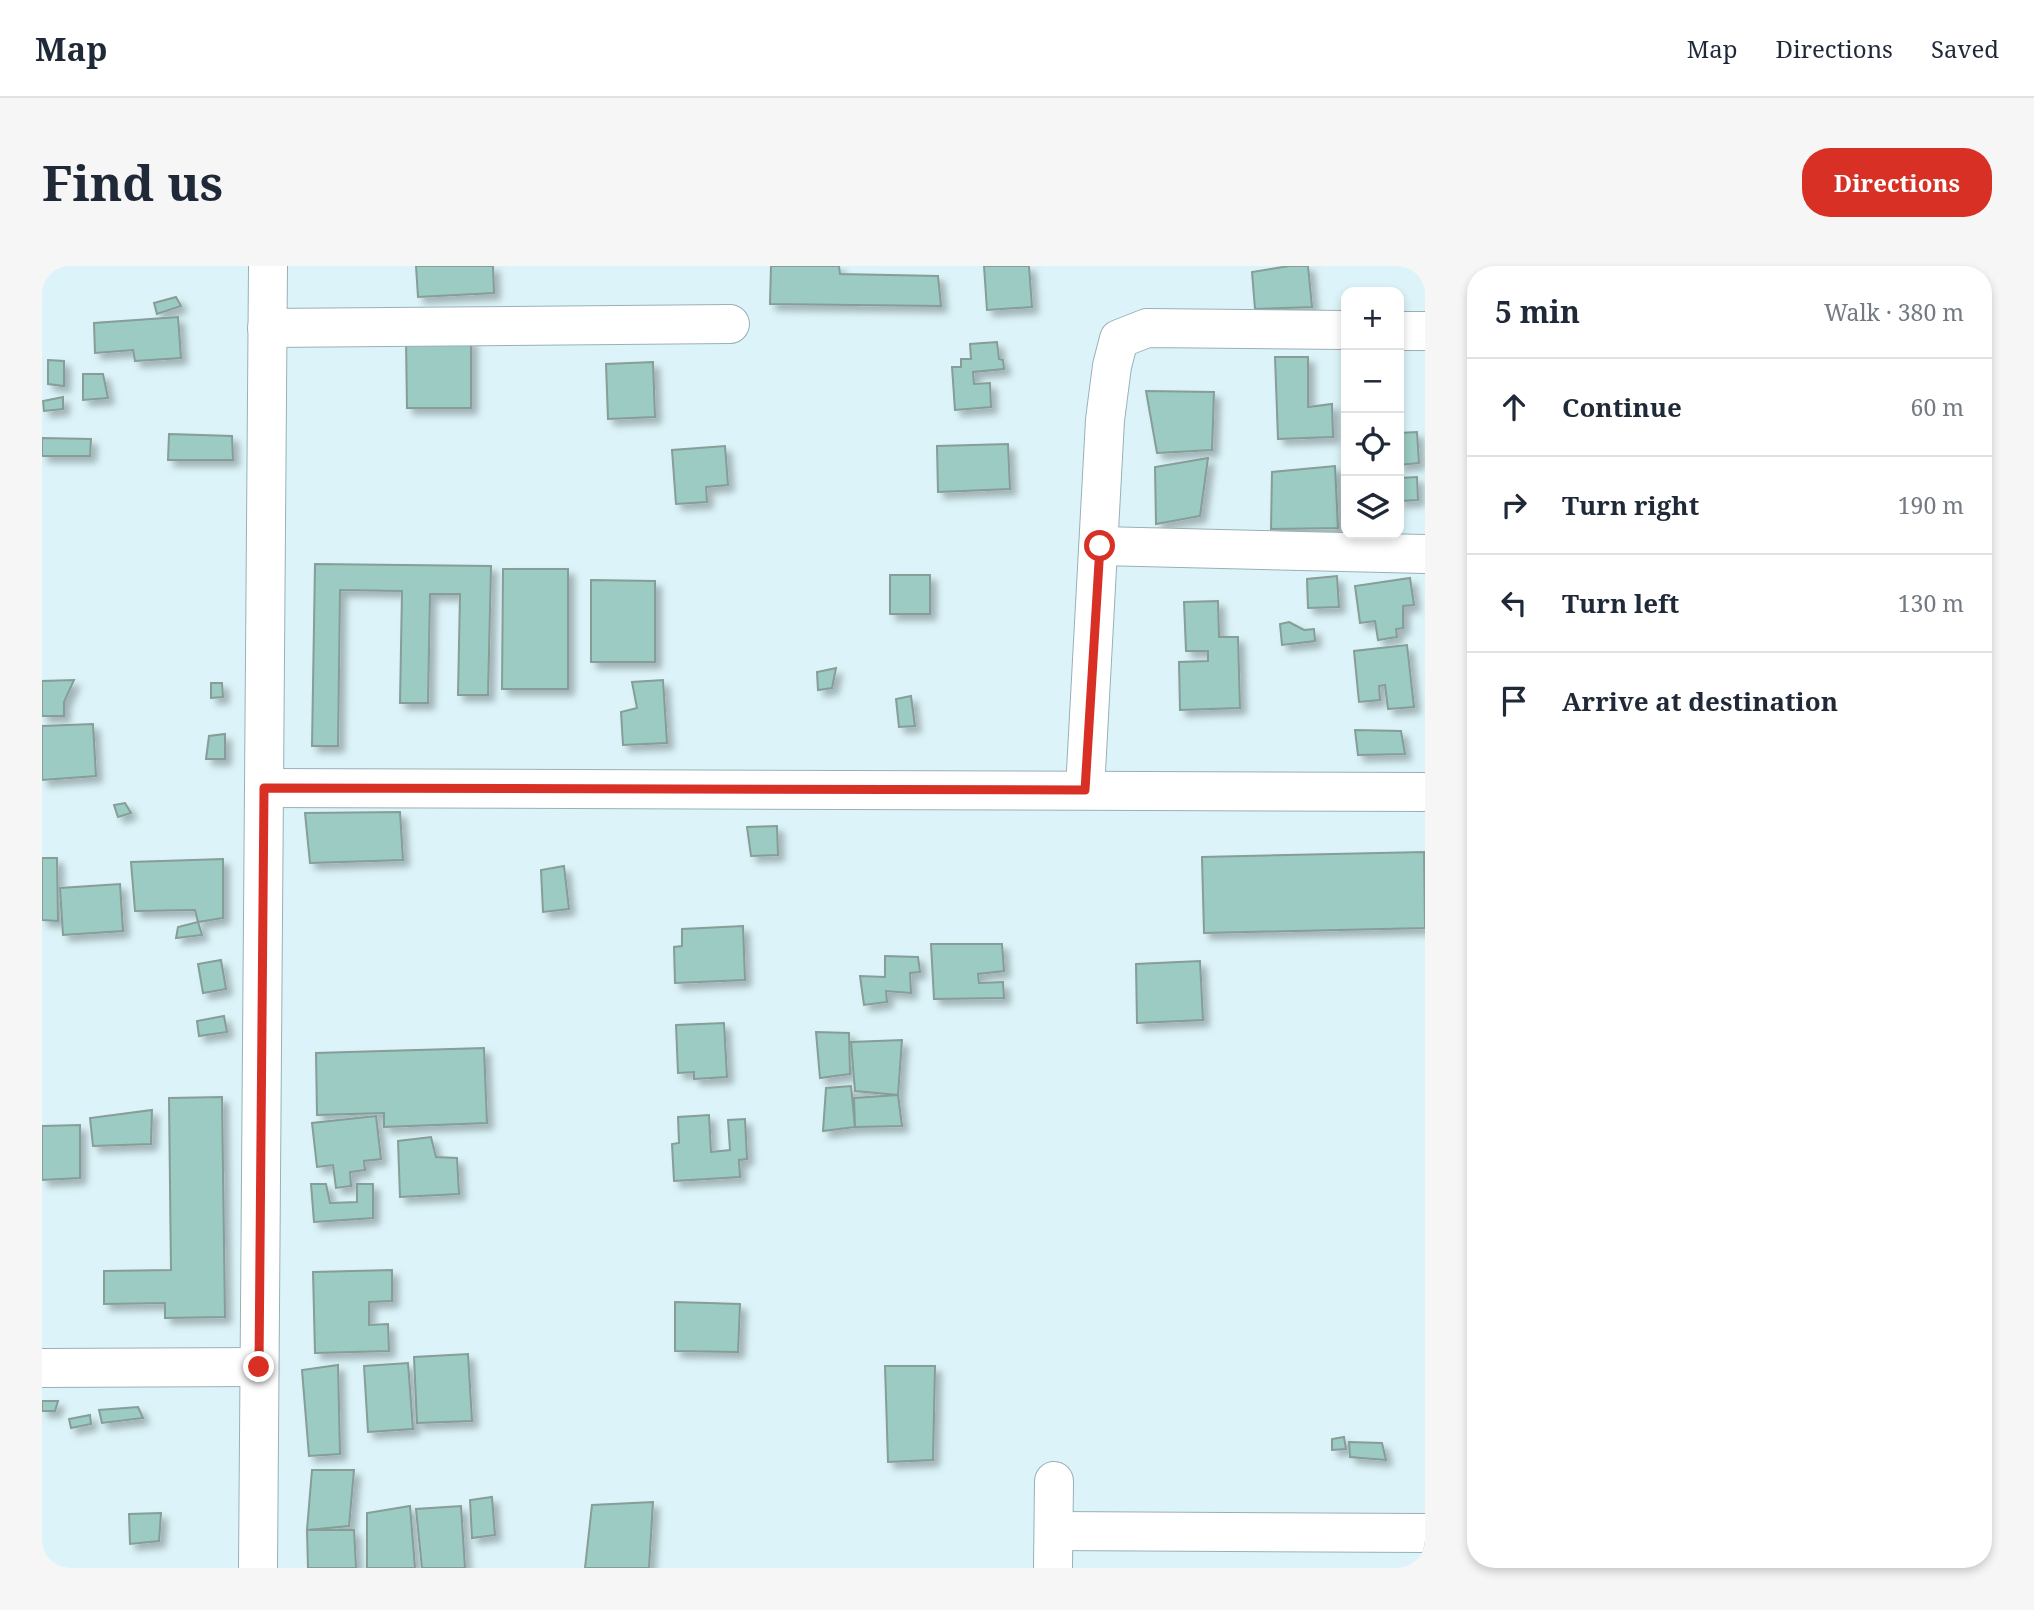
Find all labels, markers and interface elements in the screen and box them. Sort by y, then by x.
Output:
text: Map [35,26,108,71]
text: Map [1687,32,1738,65]
text: Directions [1776,32,1893,65]
text: Saved [1931,32,1999,65]
button: Directions [1802,148,1992,217]
text: Find us [42,149,223,215]
map controls [1341,287,1404,539]
button: + [1341,287,1404,350]
text: 5 min [1495,291,1580,332]
text: Walk · 380 m [1824,296,1964,328]
button: − [1341,350,1404,413]
icon: ahead [1495,388,1533,426]
text: Continue [1562,389,1682,425]
text: 60 m [1911,391,1964,423]
button: locate [1341,413,1404,476]
button: layers [1341,476,1404,539]
icon: right [1495,486,1533,524]
text: Turn right [1562,487,1699,523]
text: 190 m [1898,489,1964,521]
route start [1084,530,1115,561]
icon: left [1495,584,1533,622]
text: Turn left [1562,585,1679,621]
text: 130 m [1898,587,1964,619]
icon: arrive [1495,682,1533,720]
text: Arrive at destination [1562,683,1838,719]
route end [243,1351,274,1382]

